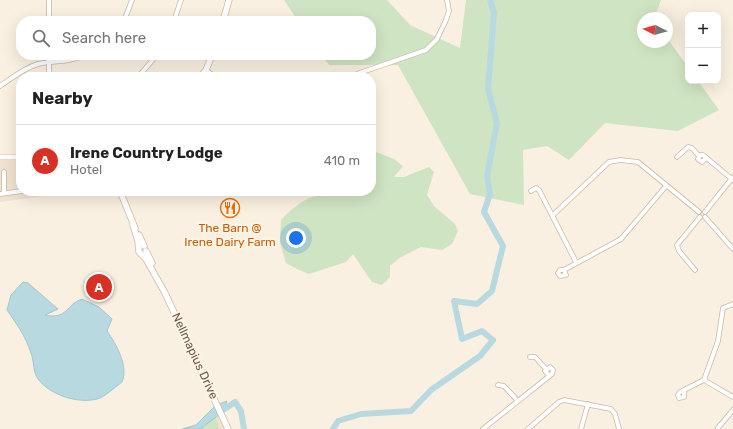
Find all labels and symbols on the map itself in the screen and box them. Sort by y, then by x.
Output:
north arrow [637,12,673,48]
restaurant icon: The Barn @ Irene Dairy Farm [219,197,241,219]
place label: The Barn @ Irene Dairy Farm [184,221,276,249]
your location [286,228,306,248]
pin: A [86,272,112,302]
street label: Nellmapius Drive [169,311,221,402]

